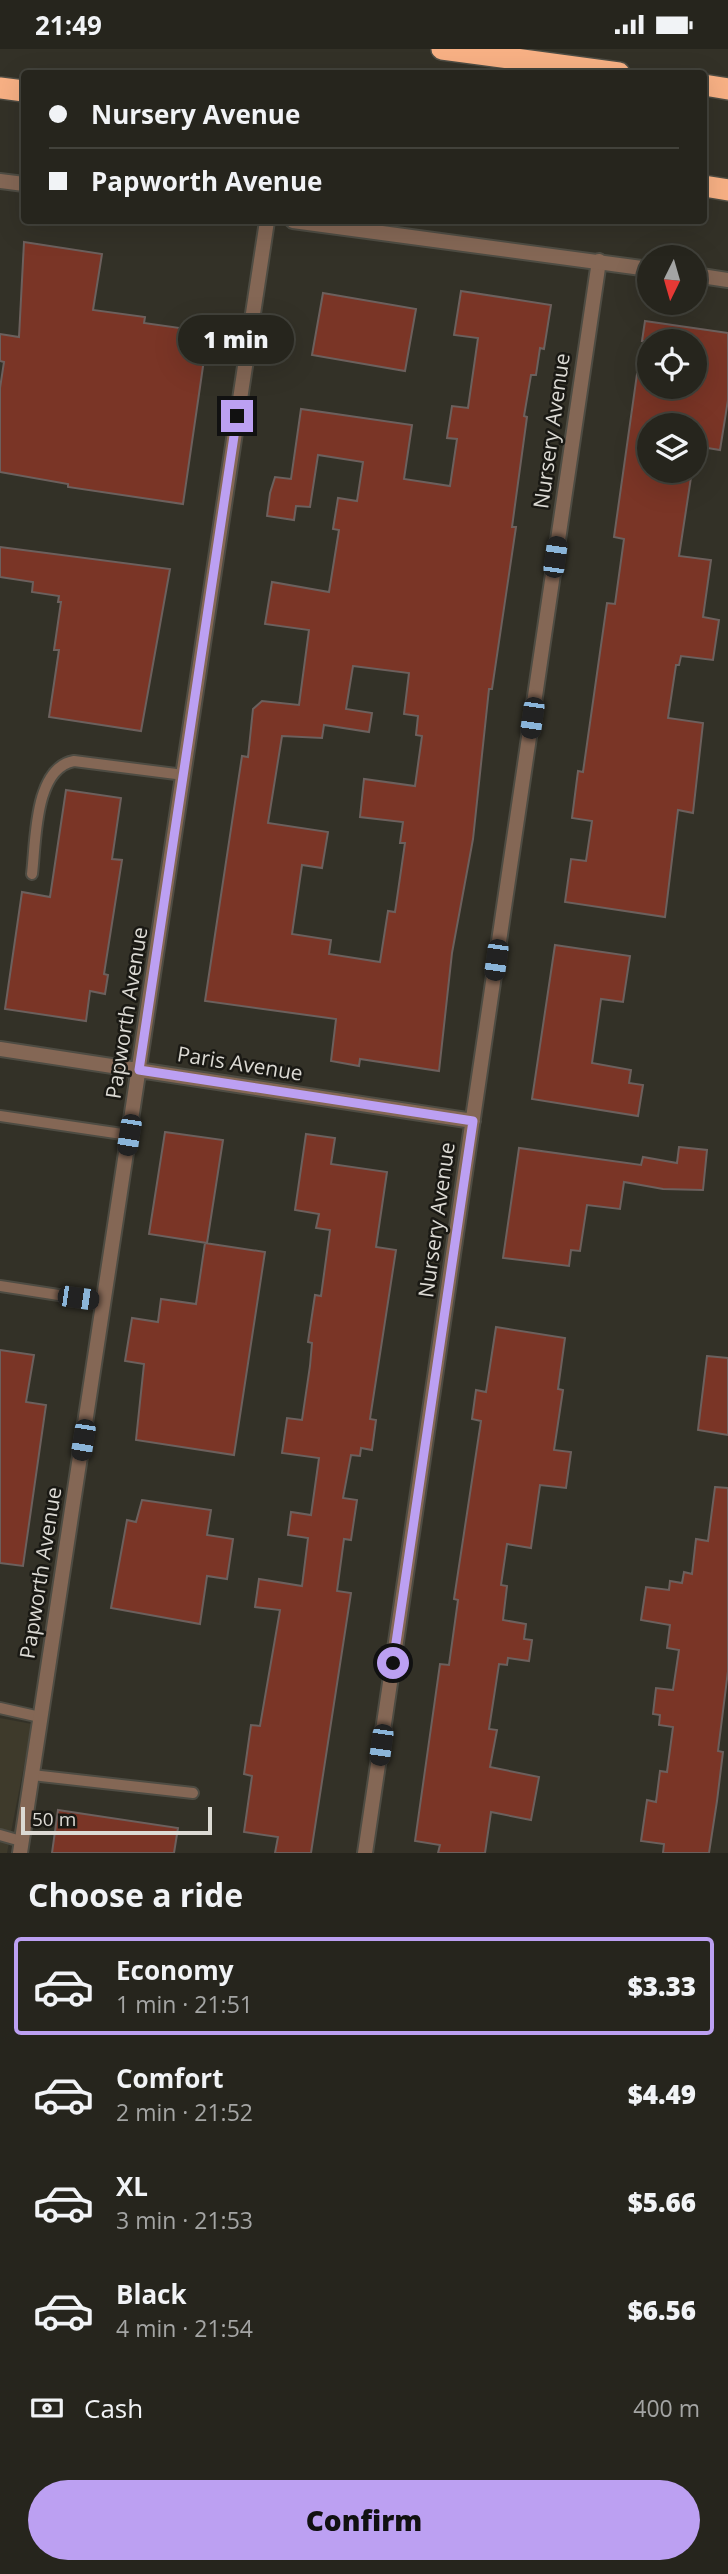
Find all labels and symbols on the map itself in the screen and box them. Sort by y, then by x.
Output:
north arrow [637,245,707,315]
callout: 1 min [179,315,295,363]
street label: Nursery Avenue [526,351,576,510]
route end [221,400,253,432]
car [542,535,569,579]
car [519,696,546,740]
street label: Papworth Avenue [99,925,153,1101]
car [483,938,510,982]
street label: Paris Avenue [175,1039,305,1087]
car [116,1113,143,1157]
street label: Nursery Avenue [411,1140,461,1299]
car [56,1285,101,1311]
car [70,1418,97,1462]
street label: Papworth Avenue [13,1485,67,1661]
route start [377,1647,409,1679]
car [368,1723,395,1767]
scale bar [21,1804,212,1836]

